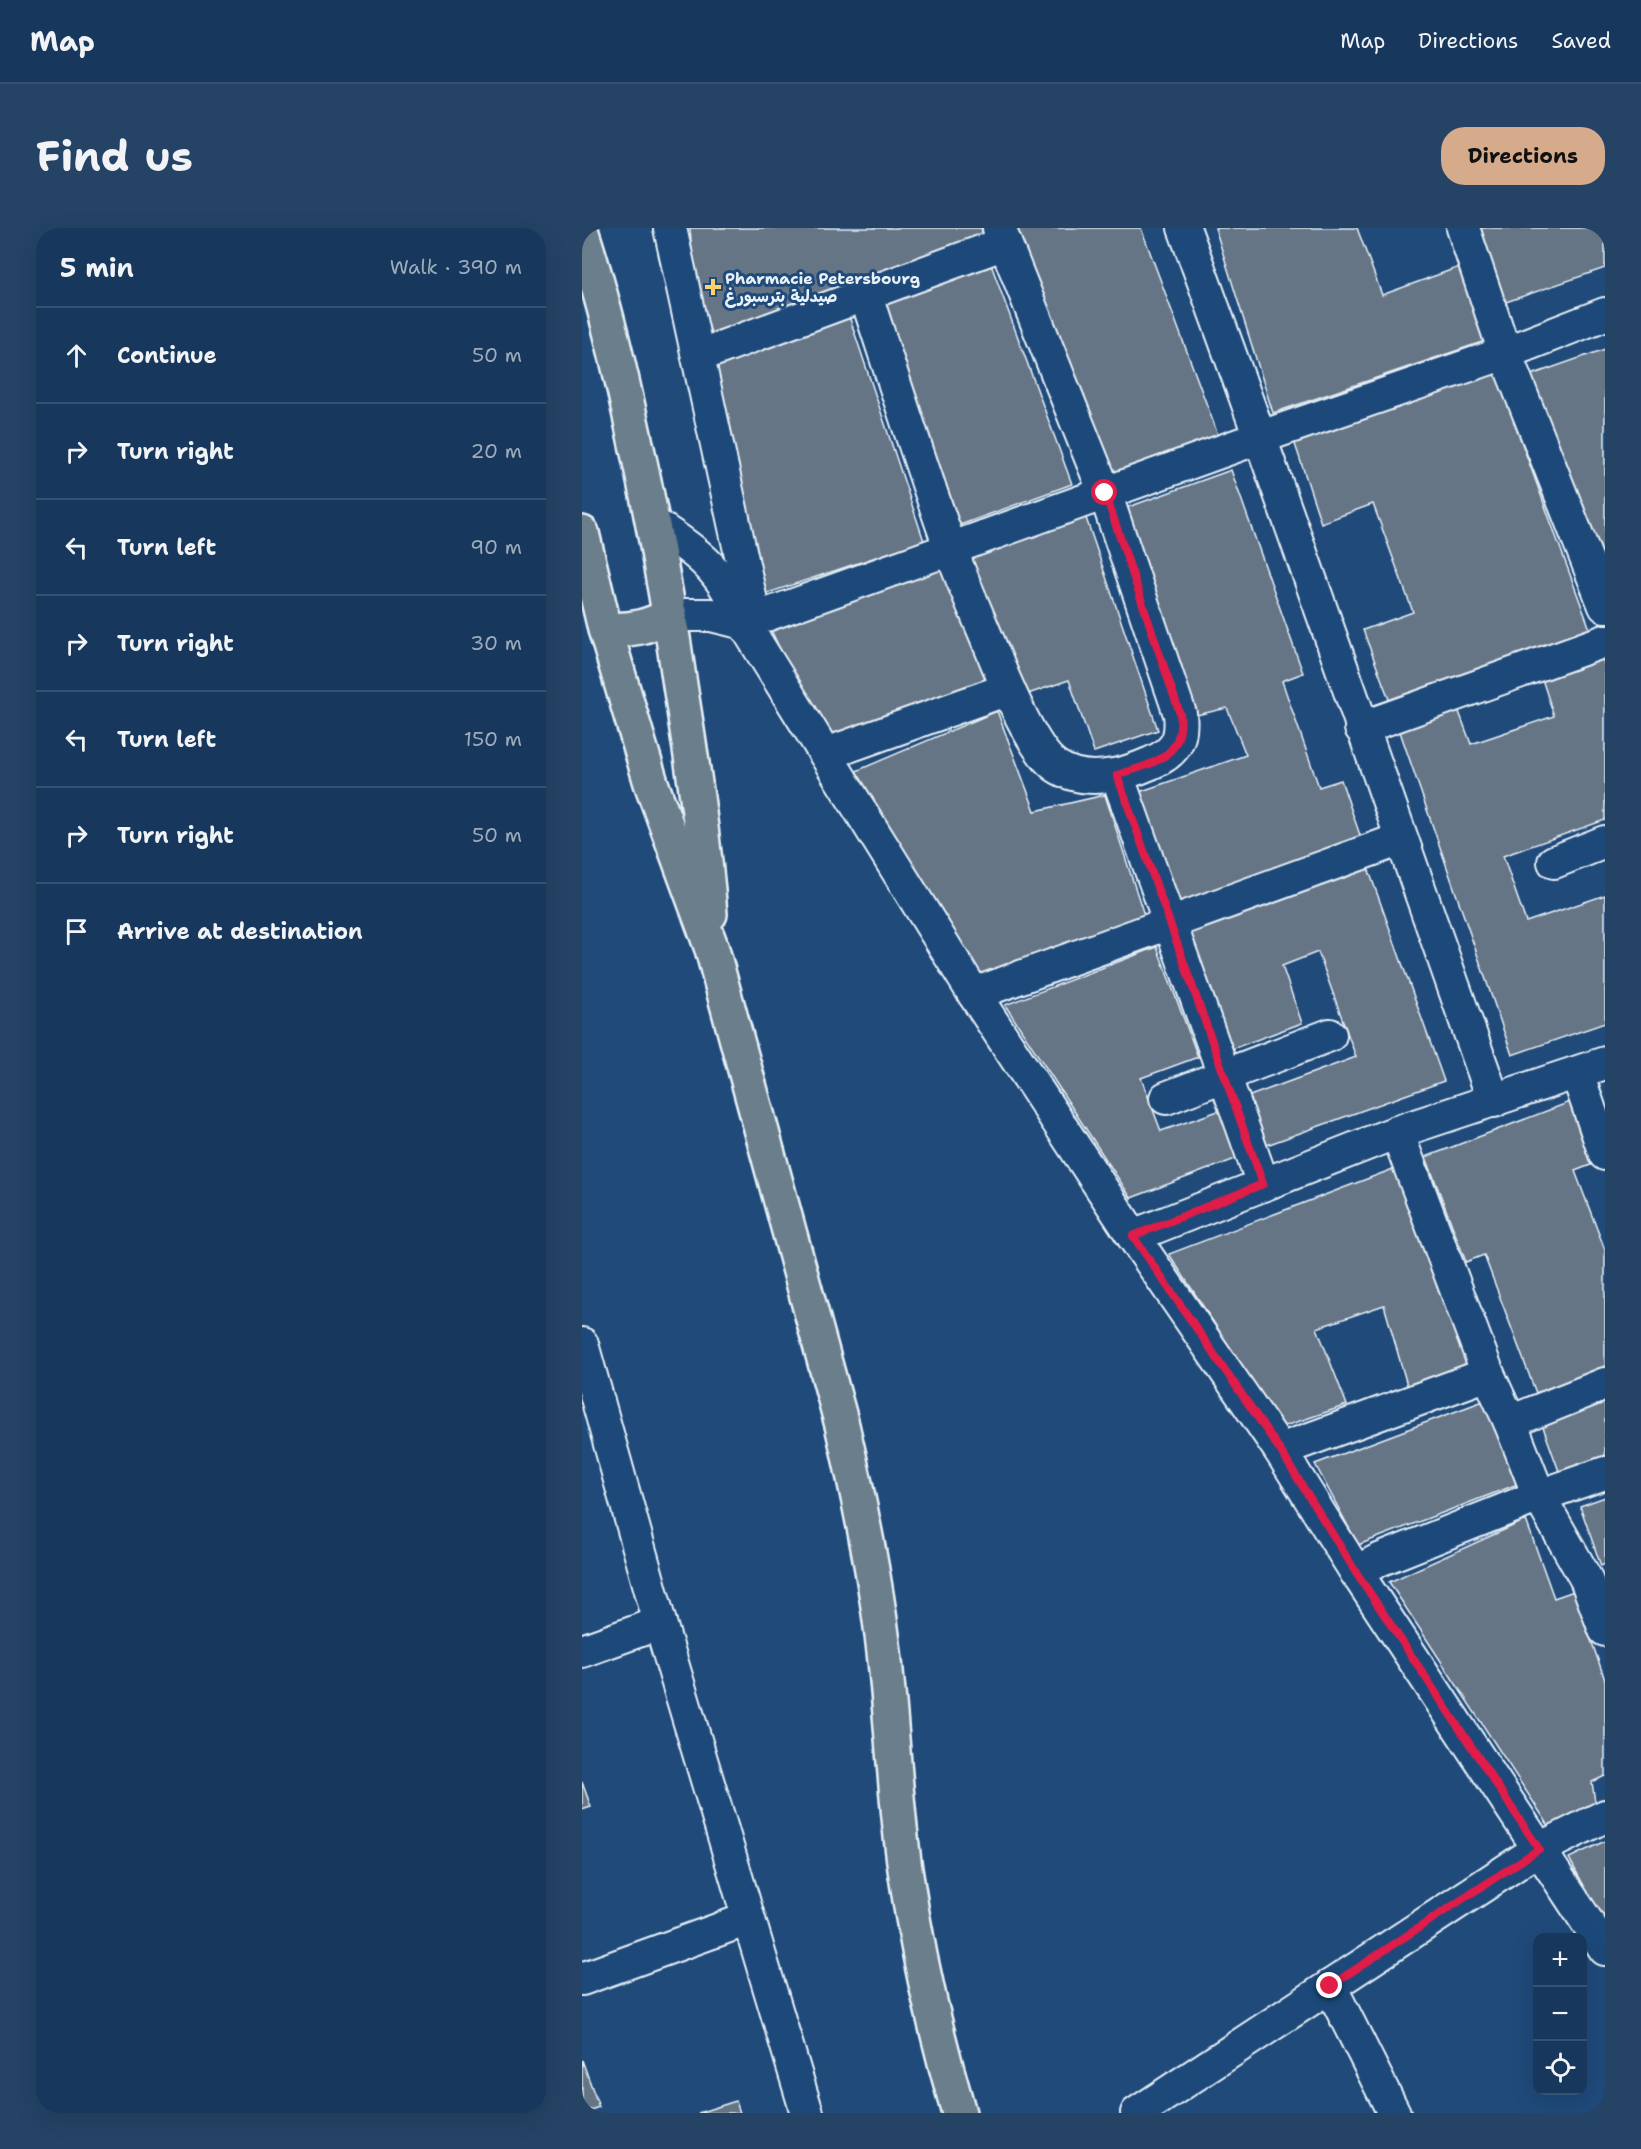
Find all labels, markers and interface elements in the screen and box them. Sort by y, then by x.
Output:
text: Map [30,22,95,60]
text: Map [1340,27,1385,55]
text: Directions [1418,27,1518,55]
text: Saved [1551,27,1611,55]
button: Directions [1441,127,1605,185]
text: Find us [36,128,193,184]
text: 5 min [60,250,134,285]
text: Walk · 390 m [390,254,522,280]
place label: Pharmacie Petersbourg صيدلية بترسبورغ [725,268,920,308]
marker: Pharmacie Petersbourg صيدلية بترسبورغ [706,280,720,294]
icon: ahead [60,339,93,372]
text: Continue [117,341,217,370]
text: 50 m [472,342,522,368]
icon: right [60,435,93,468]
text: Turn right [117,437,234,466]
text: 20 m [471,438,522,464]
route start [1091,479,1117,505]
icon: left [60,531,93,564]
text: Turn left [117,533,216,562]
text: 90 m [470,534,522,560]
icon: right [60,627,93,660]
text: Turn right [117,629,234,658]
text: 30 m [470,630,522,656]
icon: left [60,723,93,756]
text: Turn left [117,725,216,754]
text: 150 m [464,726,522,752]
icon: right [60,819,93,852]
text: Turn right [117,821,234,850]
text: 50 m [472,822,522,848]
icon: arrive [60,915,93,948]
text: Arrive at destination [117,917,363,946]
map controls [1533,1933,1587,2095]
button: + [1533,1933,1587,1987]
route end [1316,1972,1342,1998]
button: − [1533,1987,1587,2041]
button: locate [1533,2041,1587,2095]

